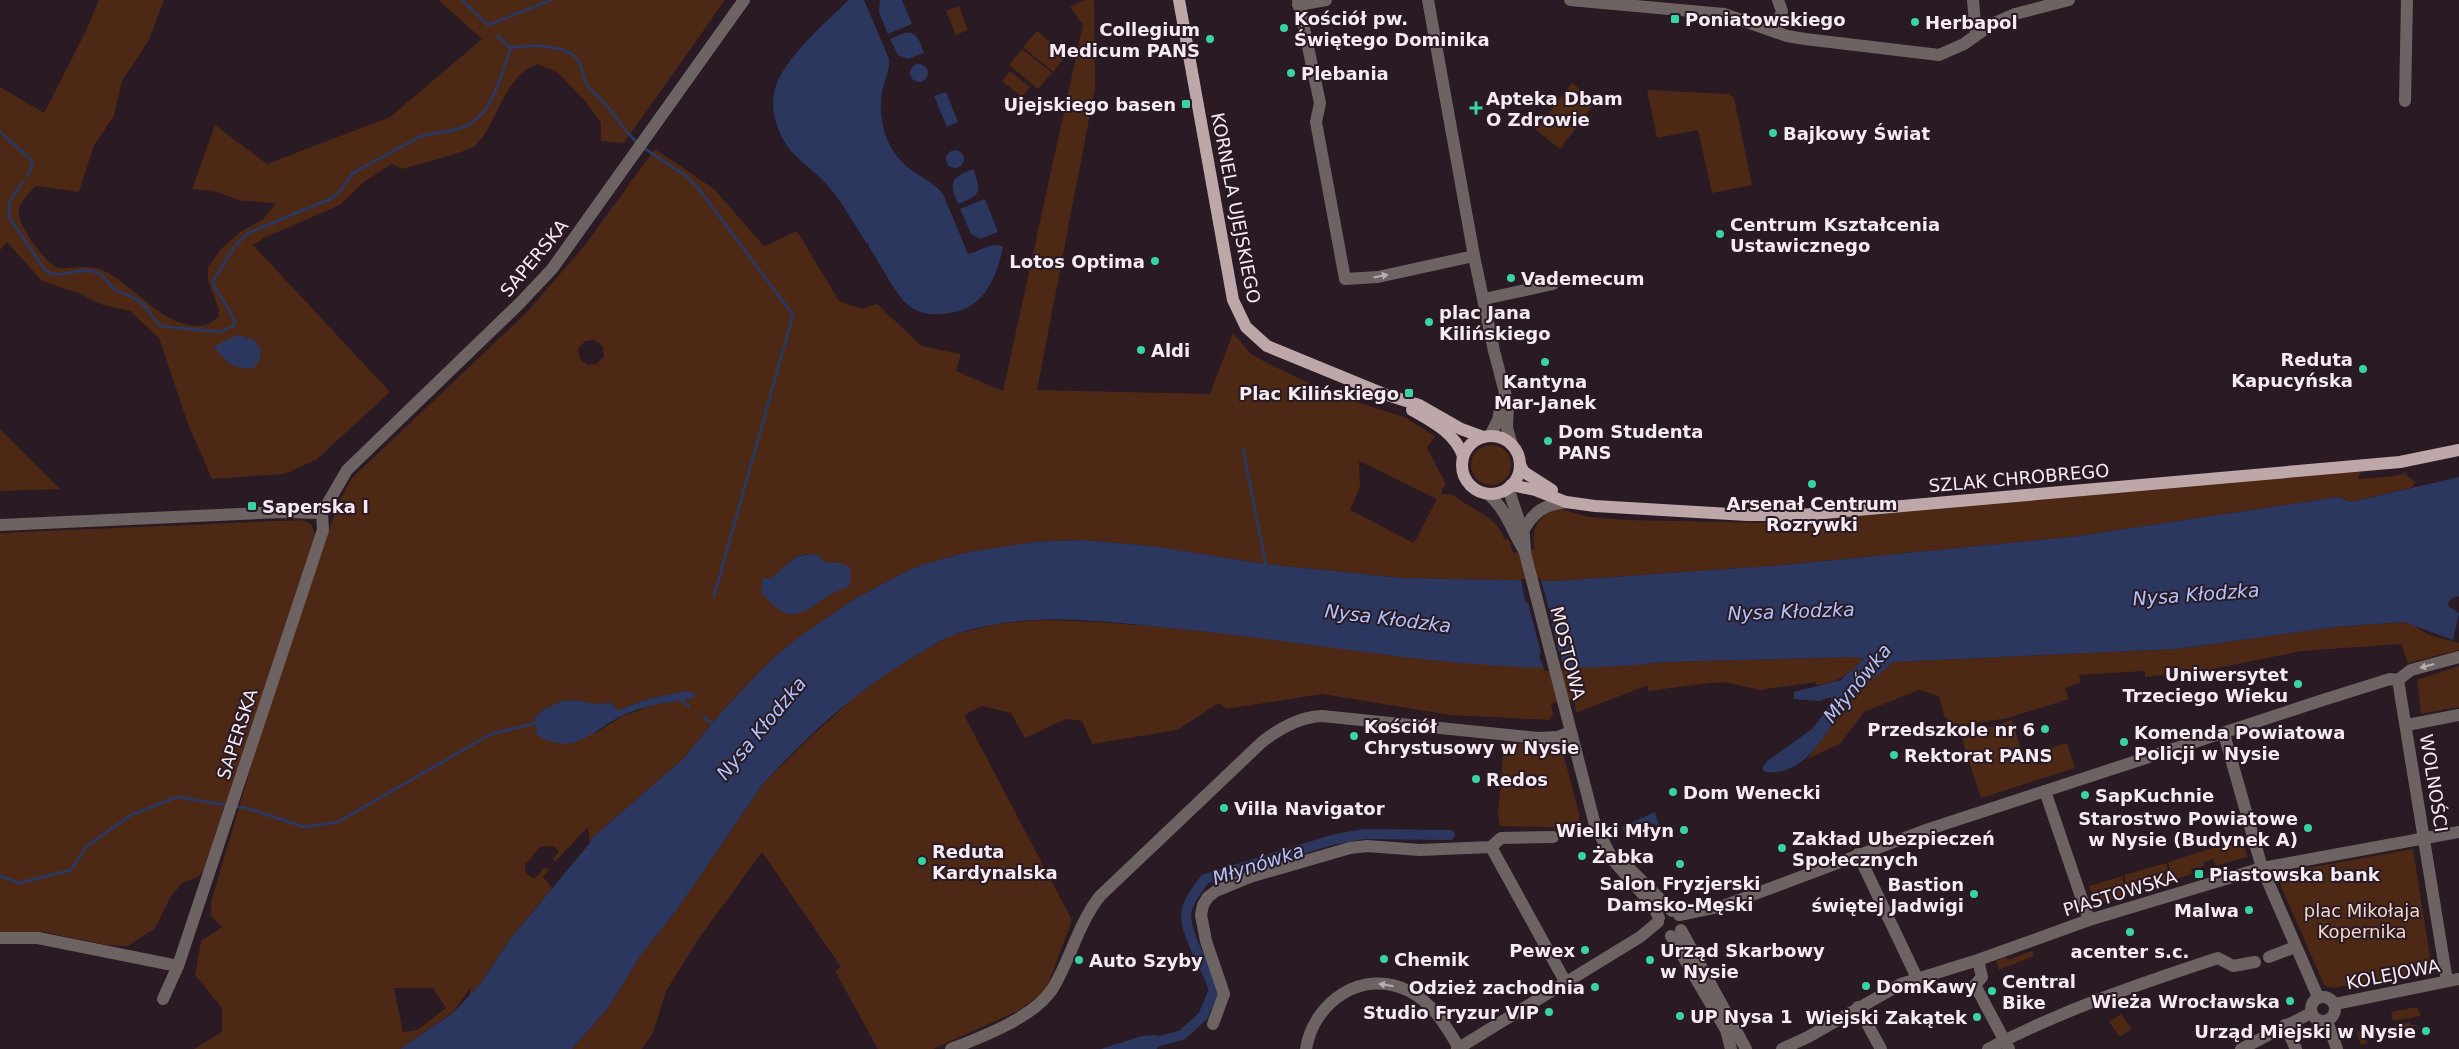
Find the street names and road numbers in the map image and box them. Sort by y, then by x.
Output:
street label: KORNELA UJEJSKIEGO [1207,111,1265,305]
street label: SAPERSKA [496,215,573,301]
street label: SZLAK CHROBREGO [1928,460,2110,496]
street label: MOSTOWA [1546,604,1590,702]
street label: SAPERSKA [212,685,262,782]
street label: WOLNOŚCI [2416,732,2452,834]
street label: PIASTOWSKA [2060,865,2180,920]
street label: KOLEJOWA [2344,954,2442,993]

